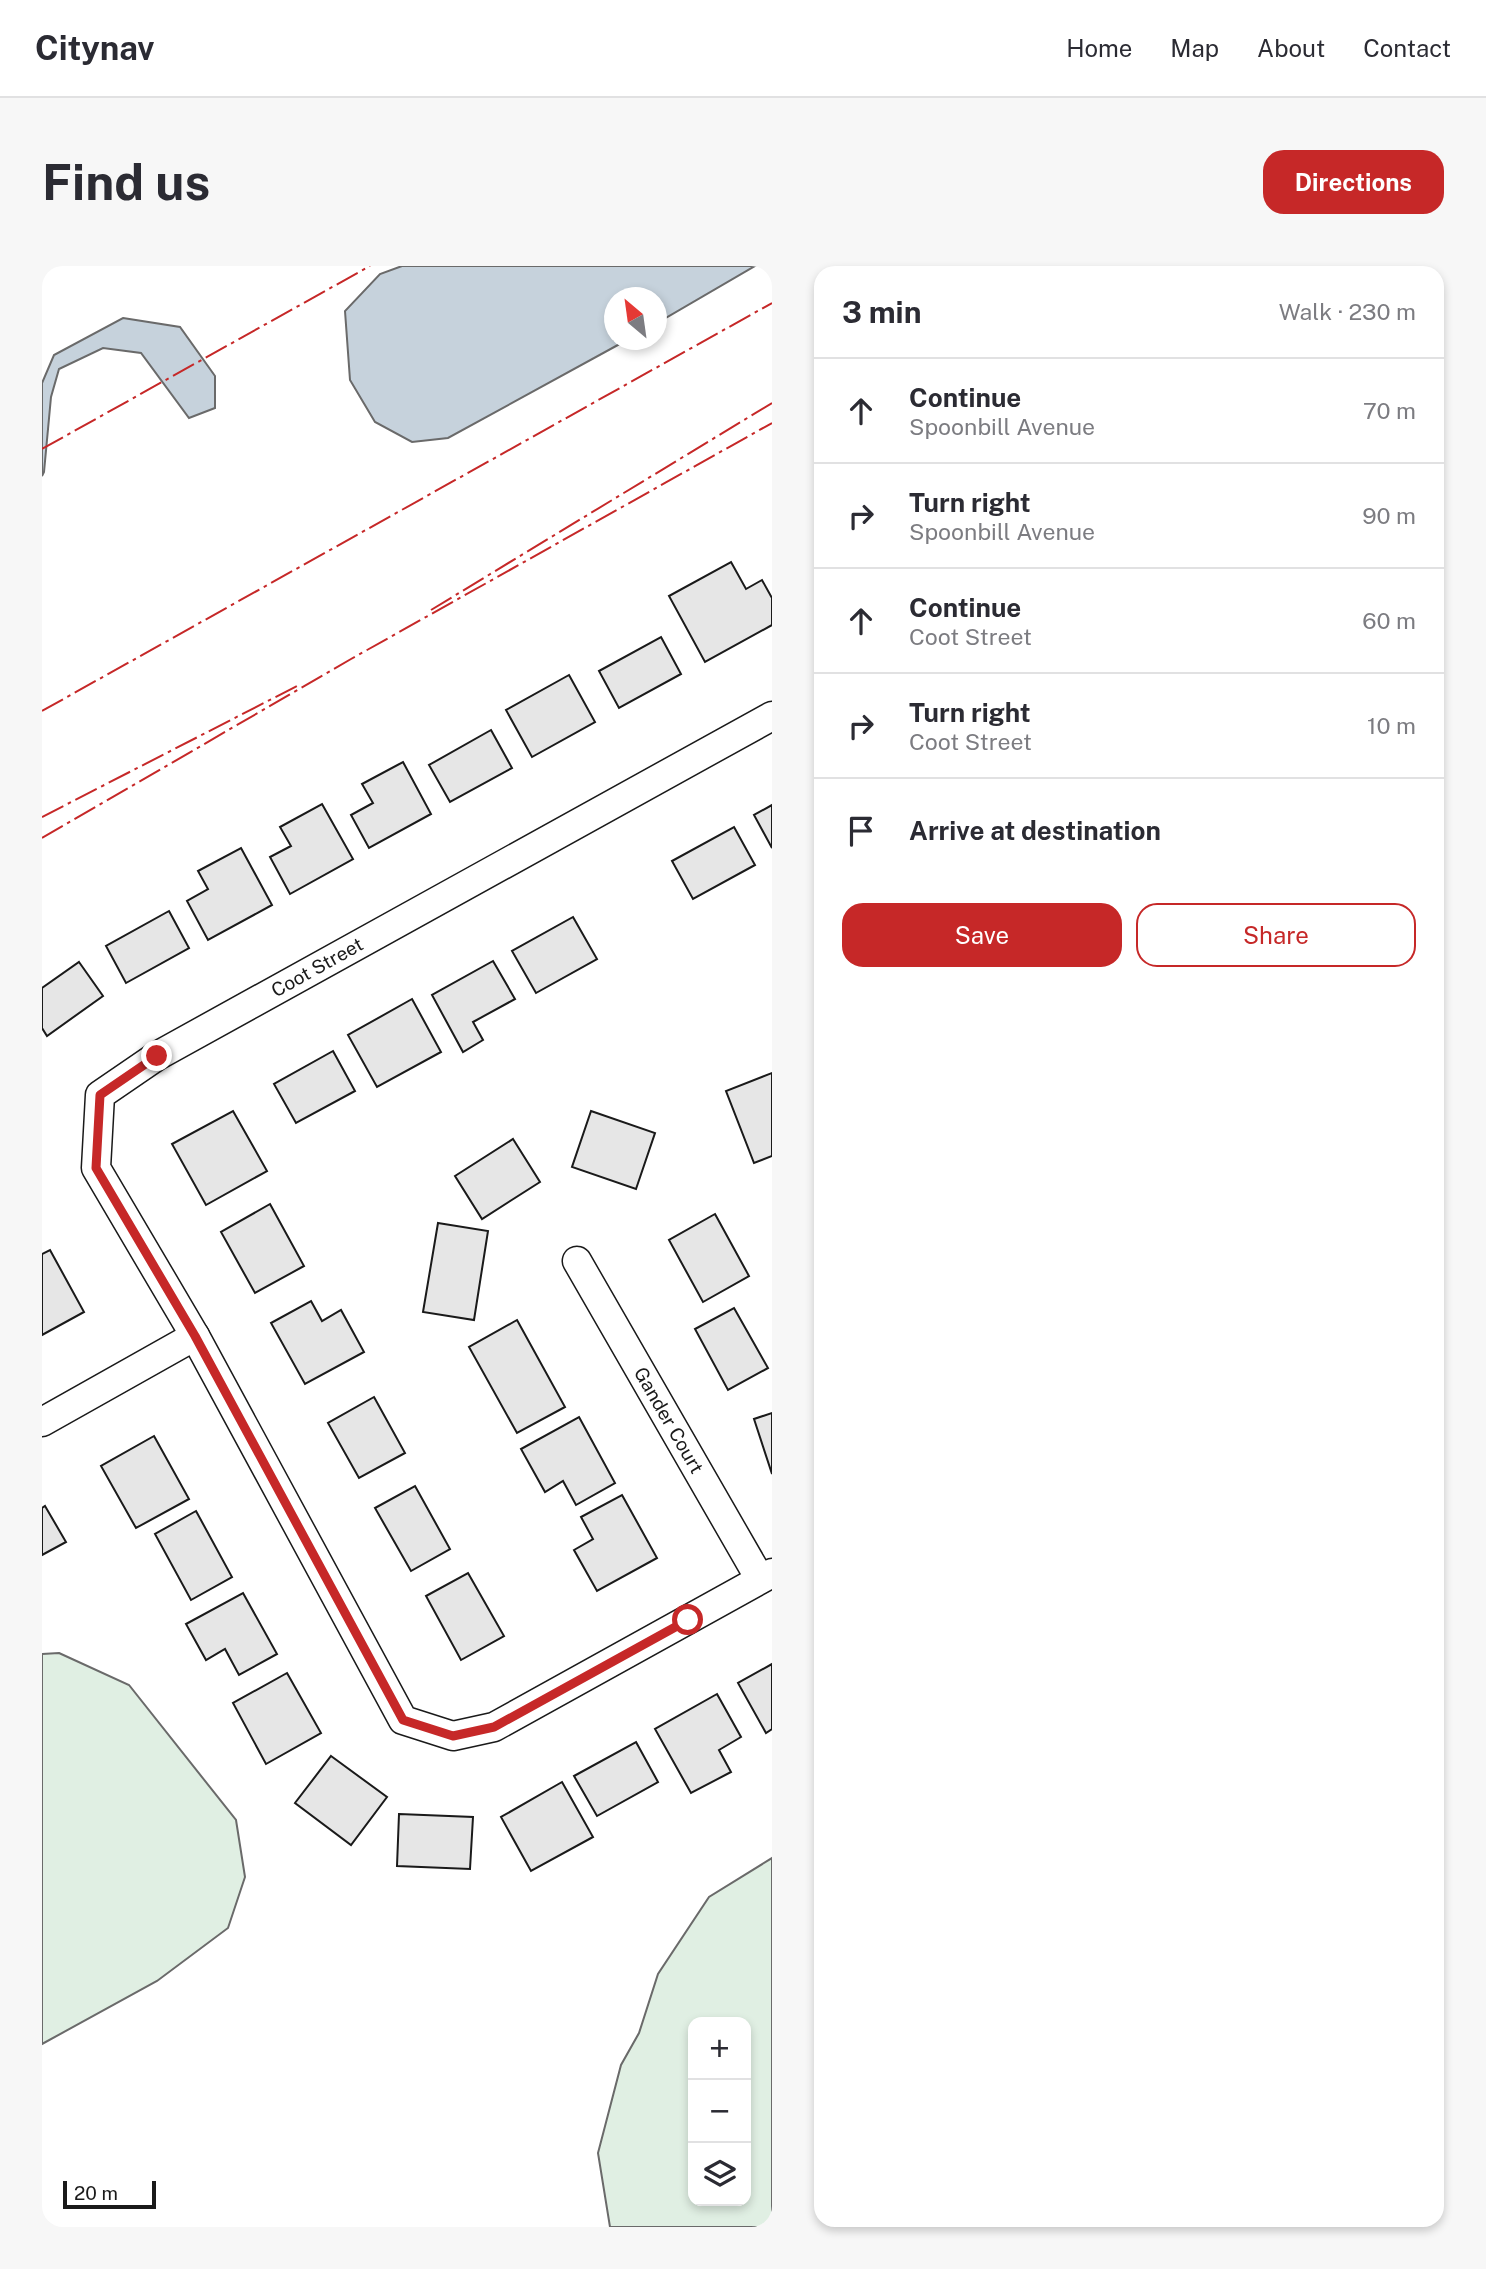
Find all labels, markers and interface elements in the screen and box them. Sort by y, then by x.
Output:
text: Citynav [35,29,155,67]
text: Home [1066,34,1132,62]
text: Map [1170,34,1219,62]
text: About [1257,34,1325,62]
text: Contact [1363,34,1451,62]
button: Directions [1263,150,1444,214]
text: Find us [42,153,210,211]
north arrow [604,287,667,350]
text: 3 min [842,294,921,330]
text: Walk · 230 m [1279,298,1416,325]
text: Continue [909,382,1021,413]
icon: ahead [842,392,880,430]
text: 70 m [1363,397,1416,424]
text: Spoonbill Avenue [909,413,1095,440]
text: Turn right [909,487,1031,518]
icon: right [842,497,880,535]
text: 90 m [1362,502,1416,529]
text: Spoonbill Avenue [909,518,1095,545]
text: Continue [909,592,1021,623]
icon: ahead [842,602,880,640]
text: 60 m [1362,607,1416,634]
text: Coot Street [909,623,1032,650]
text: Turn right [909,697,1031,728]
icon: right [842,707,880,745]
text: 10 m [1367,712,1416,739]
text: Coot Street [909,728,1032,755]
icon: arrive [842,812,880,850]
text: Arrive at destination [909,815,1161,846]
button: Save [842,903,1122,967]
button: Share [1136,903,1416,967]
street label: Coot Street [267,933,367,1001]
route end [141,1040,172,1071]
street label: Gander Court [630,1363,708,1477]
route start [672,1604,703,1635]
map controls [688,2017,751,2206]
button: + [688,2017,751,2080]
button: − [688,2080,751,2143]
button: layers [688,2143,751,2206]
scale bar [63,2178,156,2210]
text: 20 m [74,2182,118,2204]

